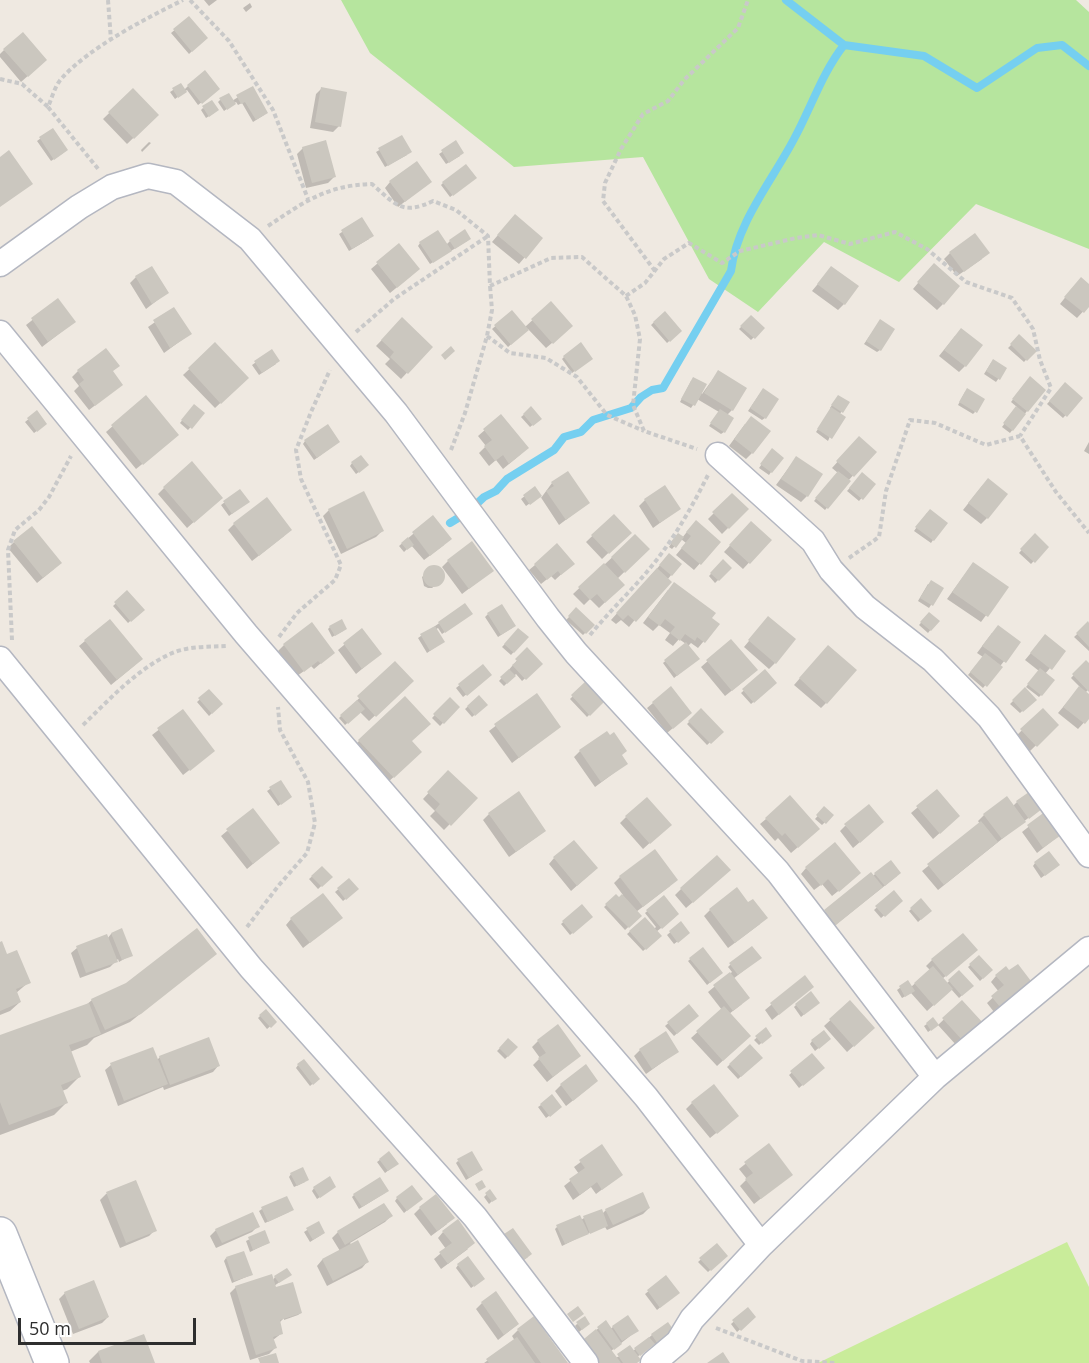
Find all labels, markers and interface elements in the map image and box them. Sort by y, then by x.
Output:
scale bar [21,1306,200,1344]
text: 50 m [29,1316,71,1340]

